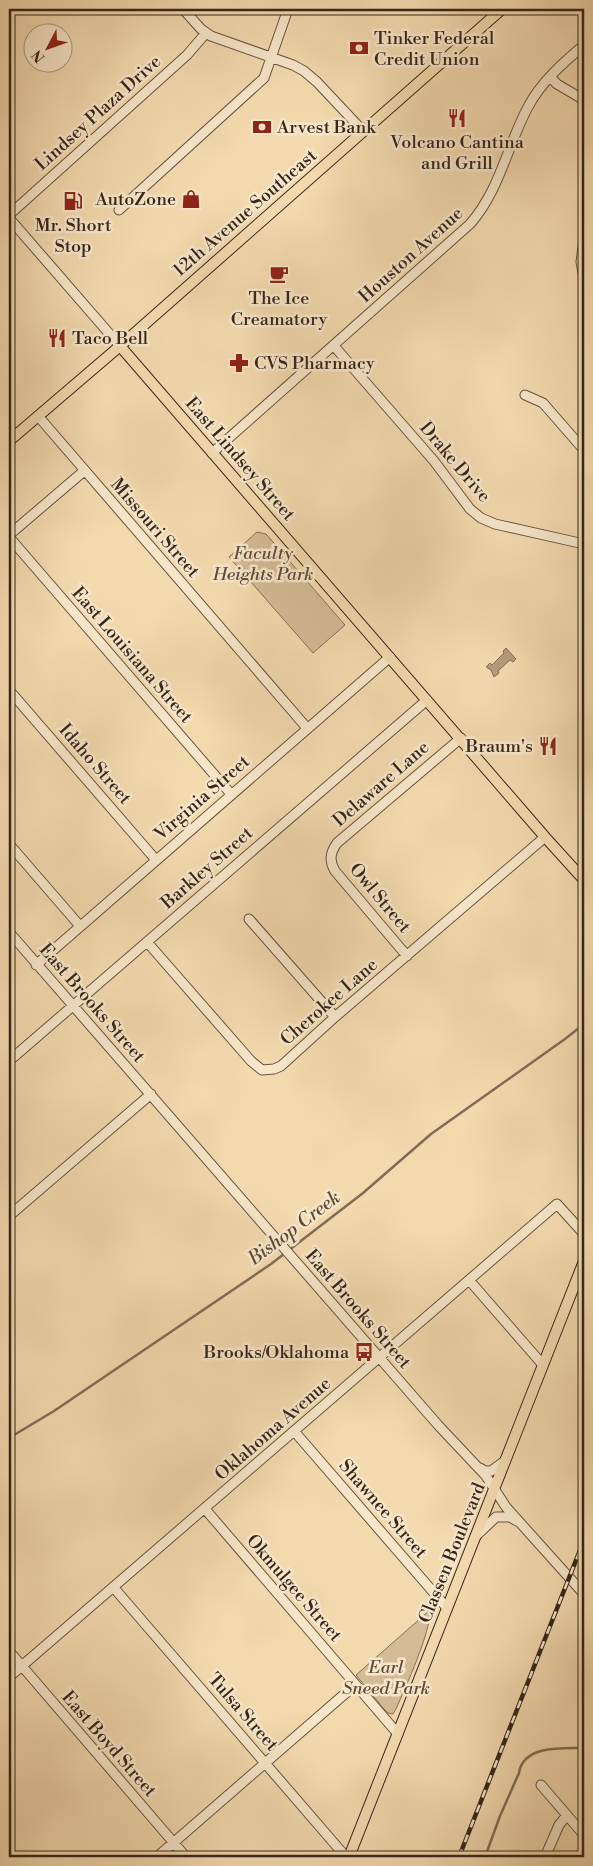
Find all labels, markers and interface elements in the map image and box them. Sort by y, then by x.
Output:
north arrow [22,22,72,72]
place label: Tinker Federal Credit Union [374,27,495,71]
bank icon: Tinker Federal Credit Union [348,37,370,59]
text: N [29,46,49,66]
street label: Lindsey Plaza Drive [30,50,166,176]
restaurant icon: Volcano Cantina and Grill [446,107,468,129]
bank icon: Arvest Bank [251,116,273,138]
place label: Arvest Bank [276,116,377,139]
place label: Volcano Cantina and Grill [389,131,525,175]
street label: 12th Avenue Southeast [168,144,322,282]
place label: AutoZone [95,188,176,211]
shop icon: AutoZone [180,188,202,210]
fuel station icon: Mr. Short Stop [62,190,84,212]
street label: Houston Avenue [354,202,468,308]
place label: Mr. Short Stop [35,214,112,258]
cafe icon: The Ice Creamatory [268,263,290,285]
place label: The Ice Creamatory [231,287,328,331]
restaurant icon: Taco Bell [46,327,68,349]
place label: Taco Bell [72,327,149,350]
pharmacy icon: CVS Pharmacy [228,352,250,374]
place label: CVS Pharmacy [254,352,375,375]
street label: East Lindsey Street [180,392,300,526]
street label: Drake Drive [414,417,496,507]
street label: Missouri Street [105,473,205,583]
park label: Faculty Heights Park [212,542,313,586]
street label: East Louisiana Street [66,582,198,728]
street label: Idaho Street [54,719,137,810]
place label: Braum's [465,735,533,758]
restaurant icon: Braum's [537,735,559,757]
street label: Delaware Lane [328,736,434,832]
street label: Virginia Street [149,750,255,846]
street label: Barkley Street [156,821,258,915]
street label: Owl Street [344,858,416,938]
street label: East Brooks Street [34,939,151,1068]
street label: Cherokee Lane [275,953,383,1051]
water label: Bishop Creek [242,1185,345,1271]
street label: East Brooks Street [300,1245,417,1374]
place label: Brooks/Oklahoma [203,1341,350,1364]
bus stop icon: Brooks/Oklahoma [353,1341,375,1363]
street label: Oklahoma Avenue [210,1372,336,1486]
street label: Shawnee Street [334,1455,433,1564]
street label: Classen Boulevard [413,1479,491,1627]
street label: Okmulgee Street [241,1530,347,1647]
park label: Earl Sneed Park [342,1656,430,1700]
street label: Tulsa Street [203,1668,284,1756]
street label: East Boyd Street [57,1686,162,1802]

